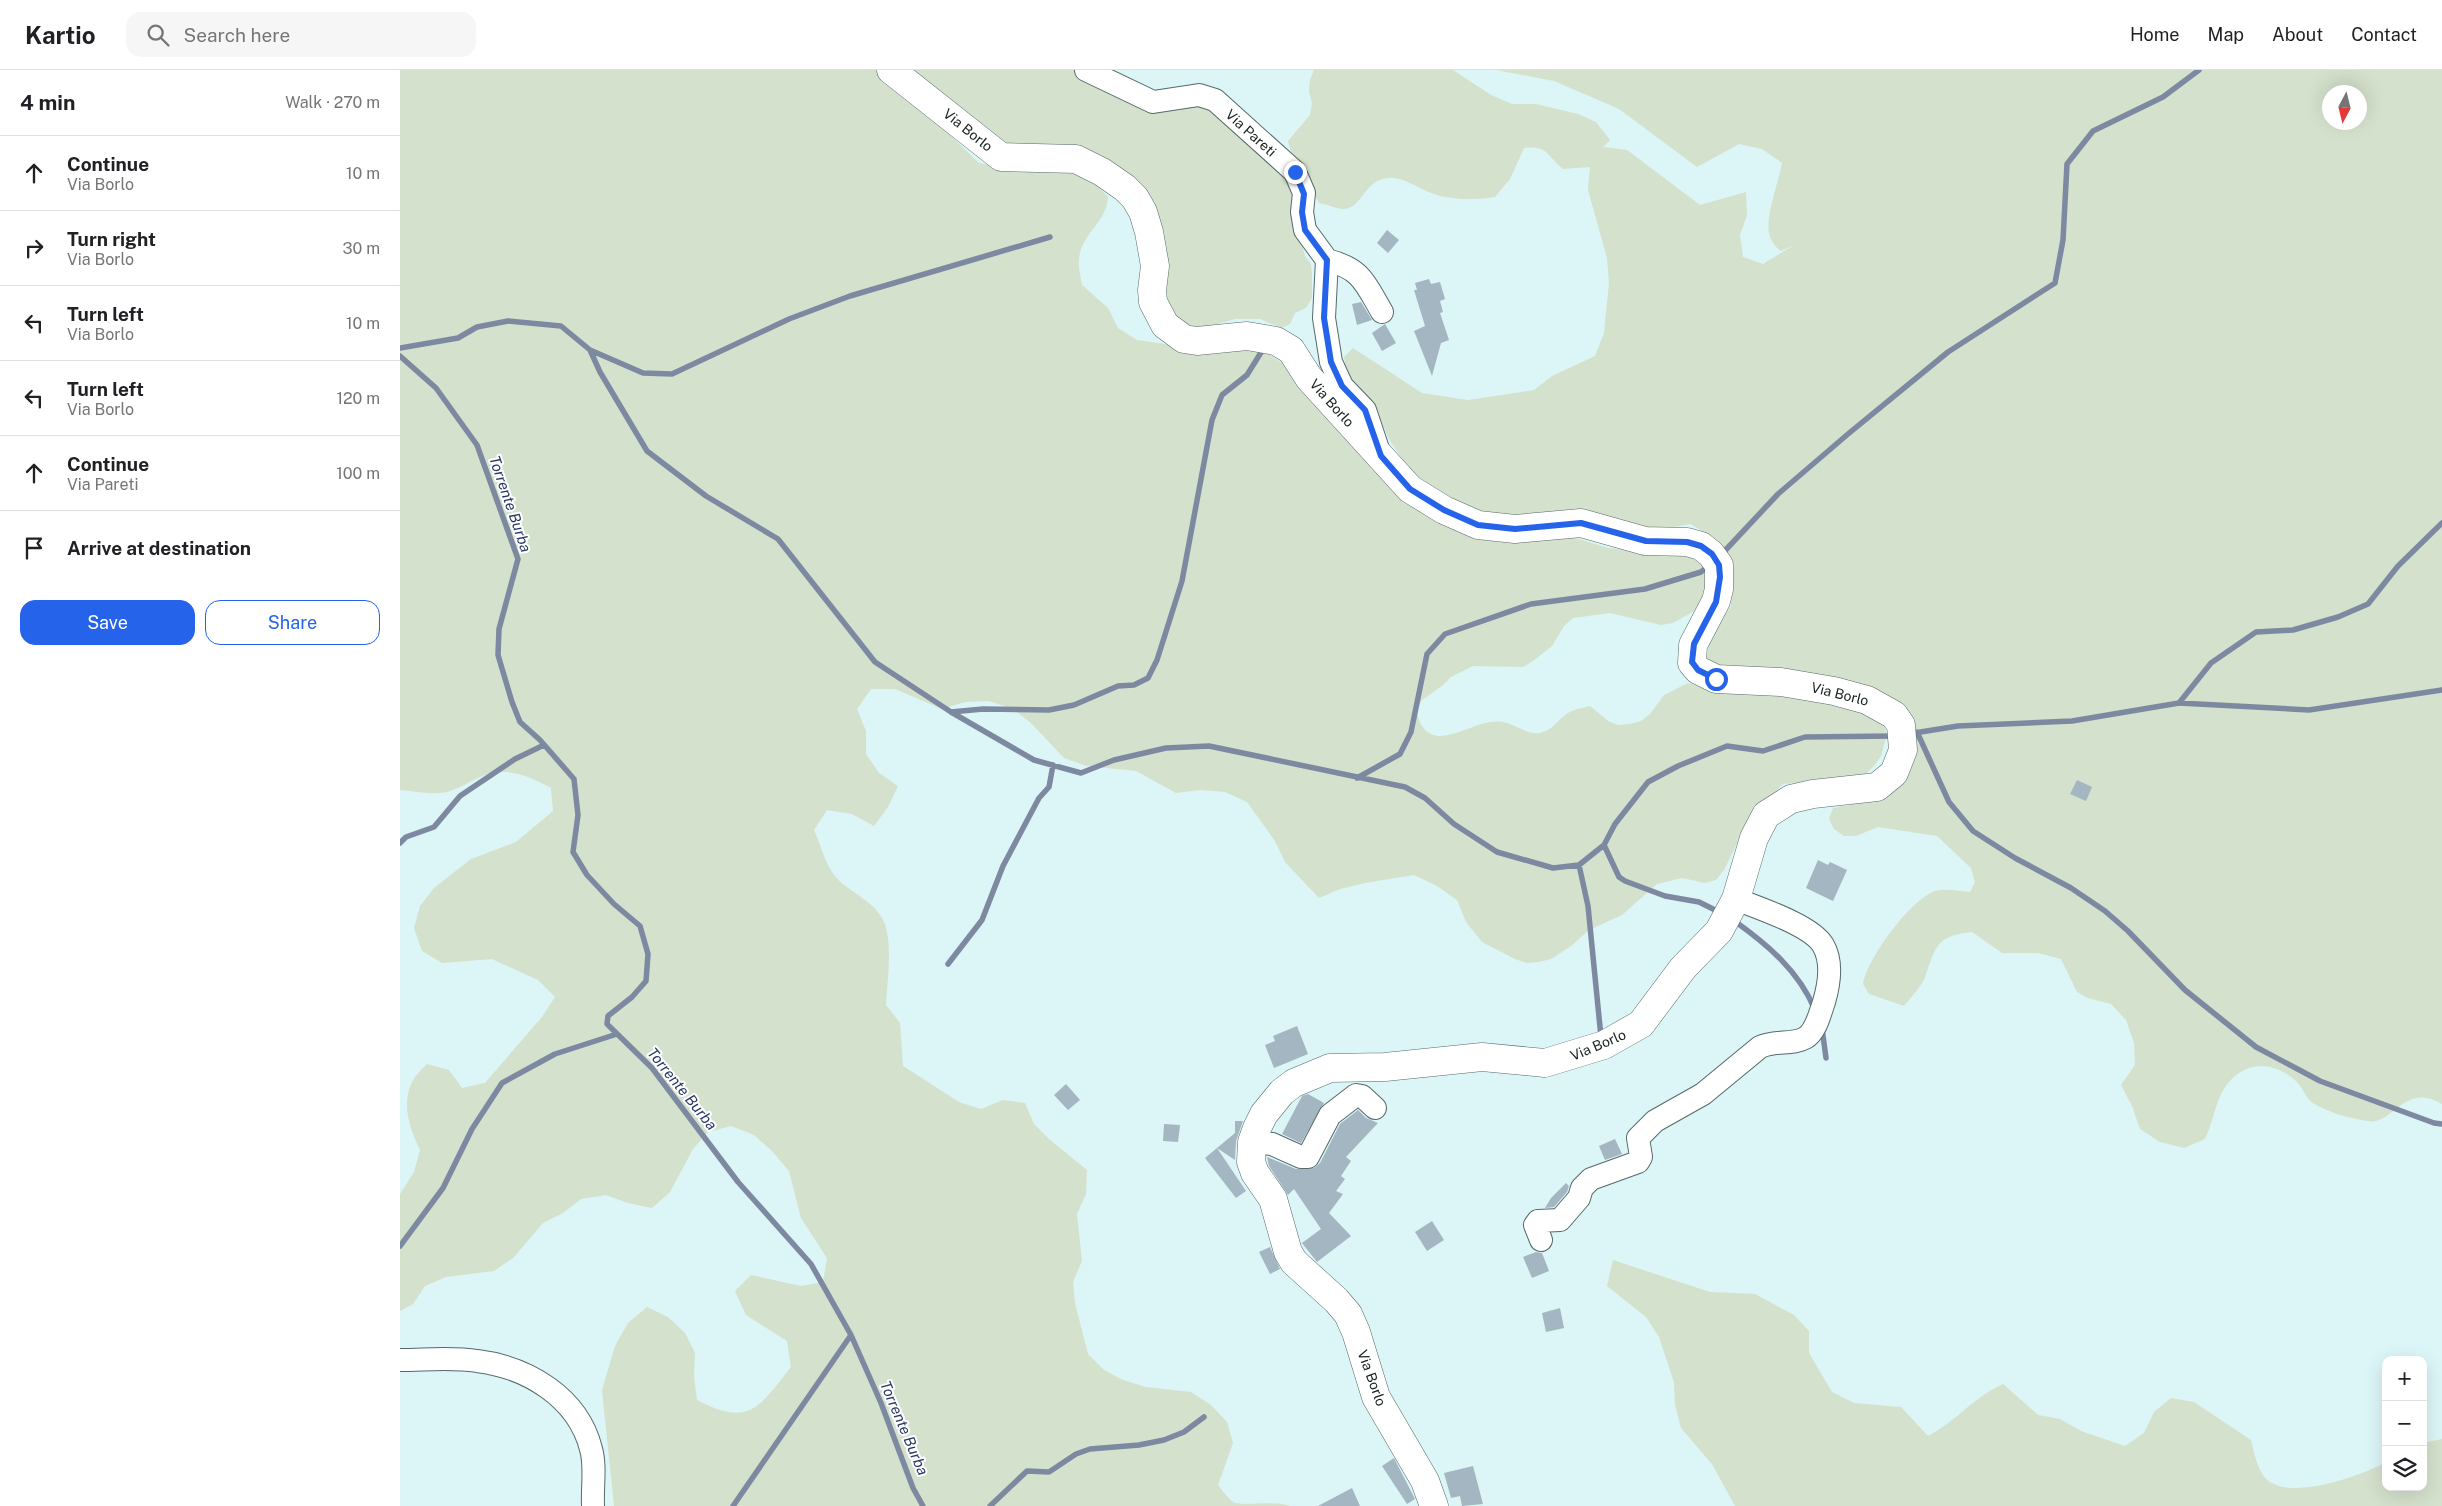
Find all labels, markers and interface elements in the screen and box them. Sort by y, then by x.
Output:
search box [126,12,476,57]
text: Kartio [25,21,96,49]
icon: search [144,21,172,49]
text: Search here [184,24,290,46]
text: Home [2130,24,2180,45]
text: Map [2208,24,2244,45]
text: About [2272,24,2323,45]
text: Contact [2351,24,2417,45]
north arrow [2322,85,2367,130]
text: 4 min [20,90,75,115]
text: Walk · 270 m [285,93,380,112]
street label: Via Borlo [940,105,996,155]
street label: Via Pareti [1222,106,1280,160]
text: Continue [67,153,149,175]
icon: ahead [20,159,48,187]
route end [1284,161,1307,184]
text: 10 m [346,164,380,183]
text: Via Borlo [67,175,134,194]
text: Turn right [67,228,156,250]
icon: right [20,234,48,262]
text: 30 m [343,239,380,258]
text: Via Borlo [67,250,134,269]
text: Turn left [67,303,144,325]
icon: left [20,309,48,337]
text: 10 m [346,314,380,333]
text: Via Borlo [67,325,134,344]
street label: Via Borlo [1306,376,1358,430]
text: Turn left [67,378,144,400]
icon: left [20,384,48,412]
text: 120 m [336,389,380,408]
text: Via Borlo [67,400,134,419]
text: Continue [67,453,149,475]
water label: Torrente Burba [486,454,535,554]
icon: ahead [20,459,48,487]
text: 100 m [336,464,380,483]
text: Via Pareti [67,475,138,494]
icon: arrive [20,534,48,562]
text: Arrive at destination [67,537,251,559]
button: Save [20,600,195,645]
button: Share [205,600,380,645]
route start [1705,668,1728,691]
street label: Via Borlo [1810,679,1870,709]
street label: Via Borlo [1568,1026,1628,1064]
water label: Torrente Burba [644,1044,721,1133]
street label: Via Borlo [1354,1348,1390,1408]
map controls [2382,1356,2427,1491]
button: + [2382,1356,2427,1401]
water label: Torrente Burba [877,1378,932,1477]
button: − [2382,1401,2427,1446]
button: layers [2382,1446,2427,1491]

